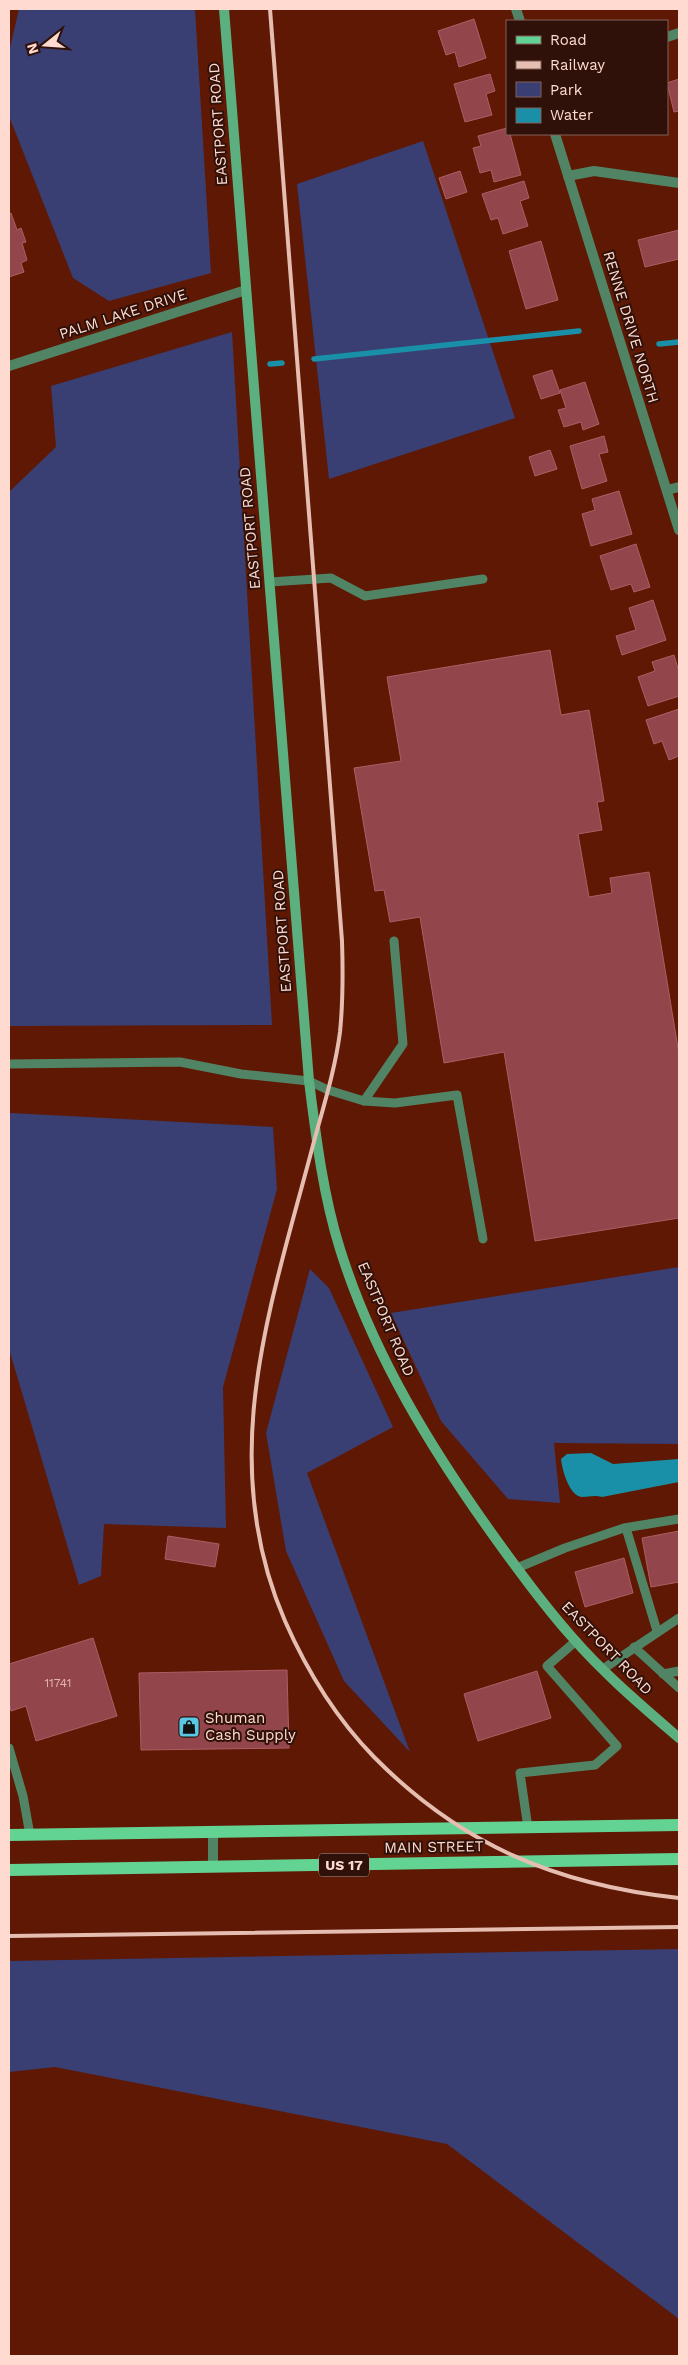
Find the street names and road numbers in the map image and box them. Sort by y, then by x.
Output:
street label: EASTPORT ROAD [205,62,231,186]
street label: RENNE DRIVE NORTH [599,249,663,405]
street label: PALM LAKE DRIVE [57,285,189,343]
street label: EASTPORT ROAD [236,466,264,590]
street label: EASTPORT ROAD [269,869,295,993]
street label: EASTPORT ROAD [354,1259,418,1379]
street label: EASTPORT ROAD [558,1598,656,1698]
street label: MAIN STREET [384,1837,484,1857]
road number: US 17 [319,1854,369,1876]

